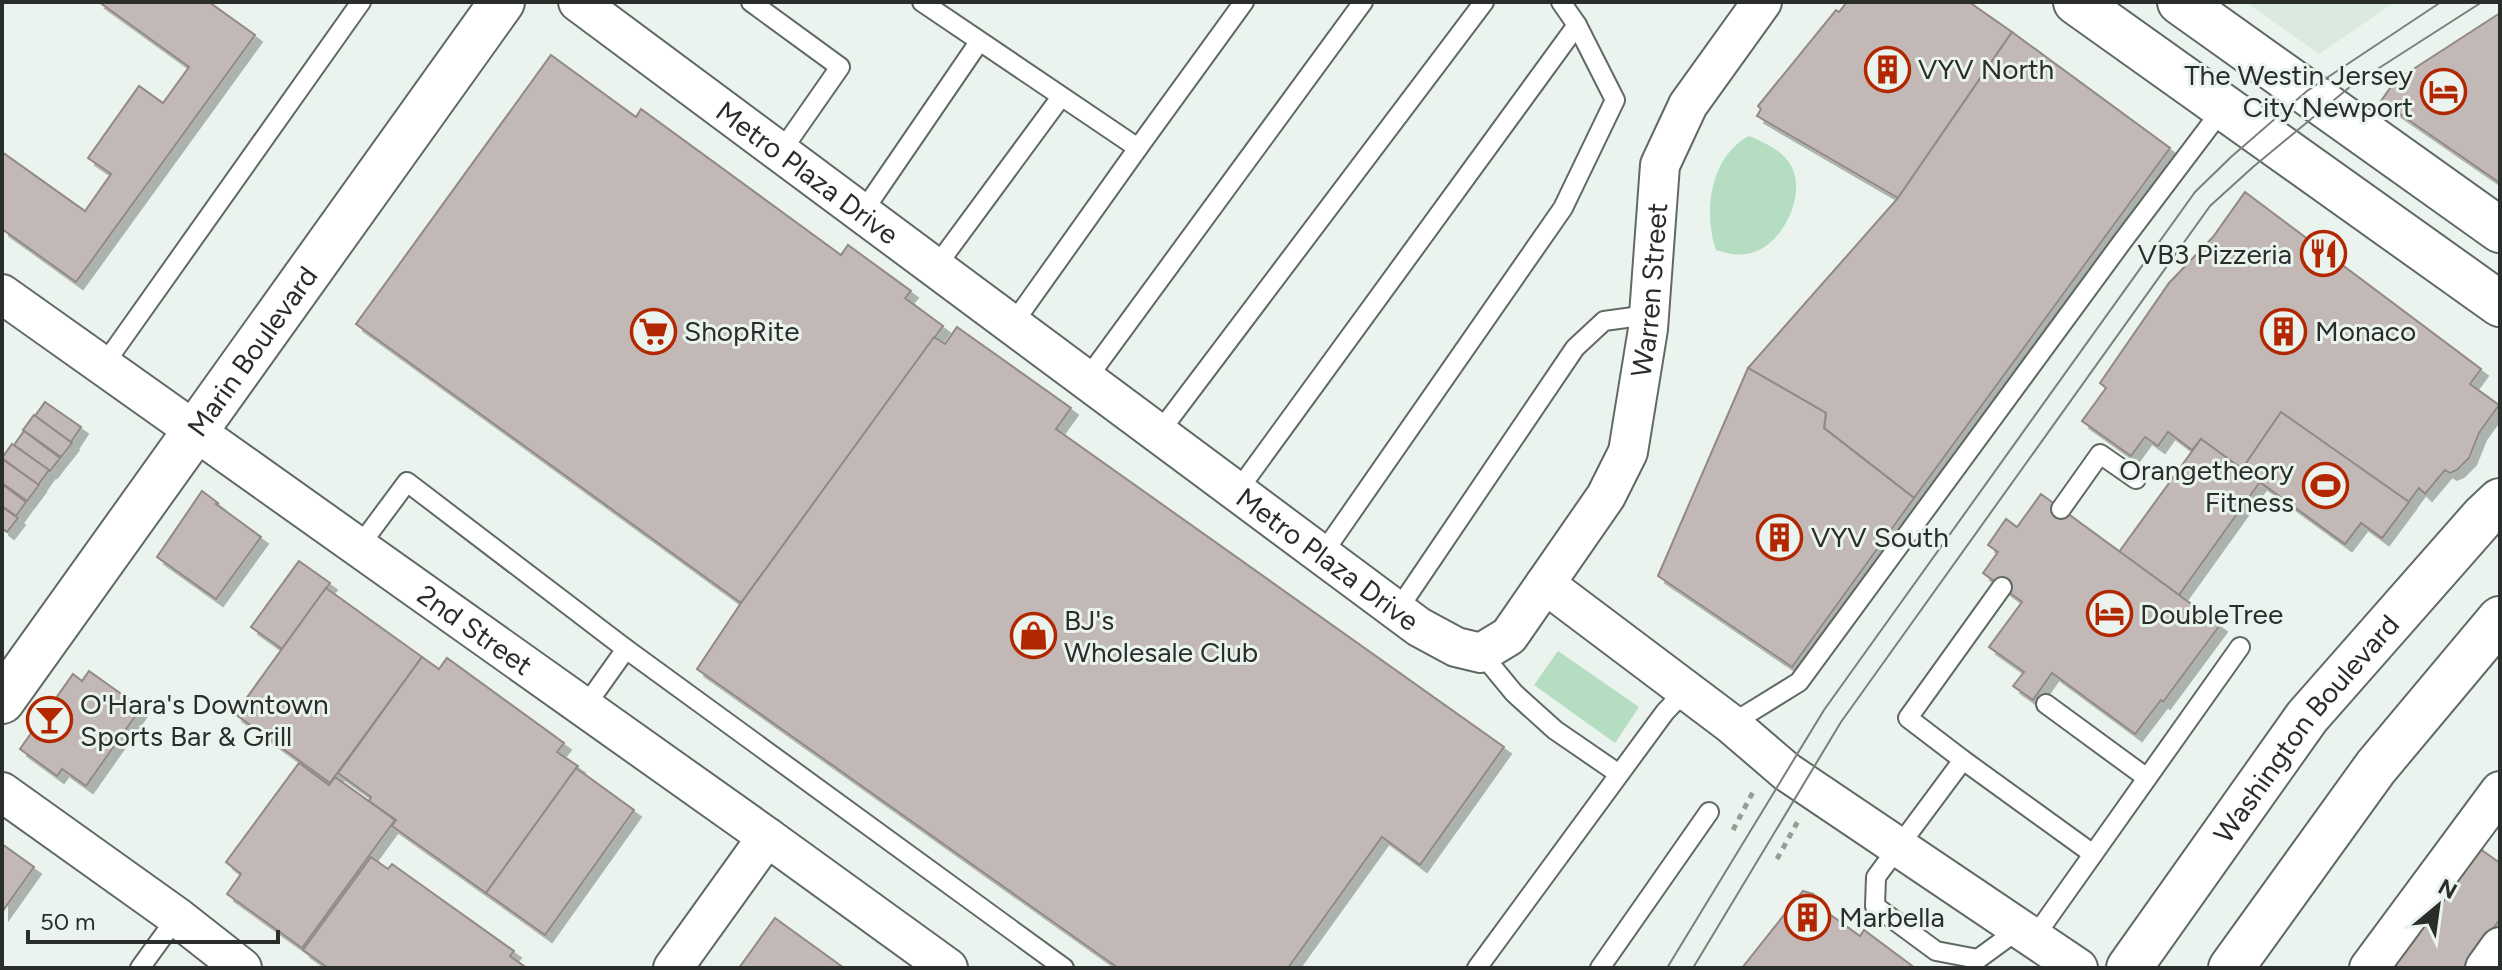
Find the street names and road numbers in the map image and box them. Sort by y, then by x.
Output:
street label: Metro Plaza Drive [710,94,905,251]
street label: Warren Street [1623,201,1674,380]
street label: Marin Boulevard [180,260,324,443]
street label: Metro Plaza Drive [1230,480,1426,638]
street label: 2nd Street [411,577,539,682]
street label: Washington Boulevard [2206,608,2406,849]

